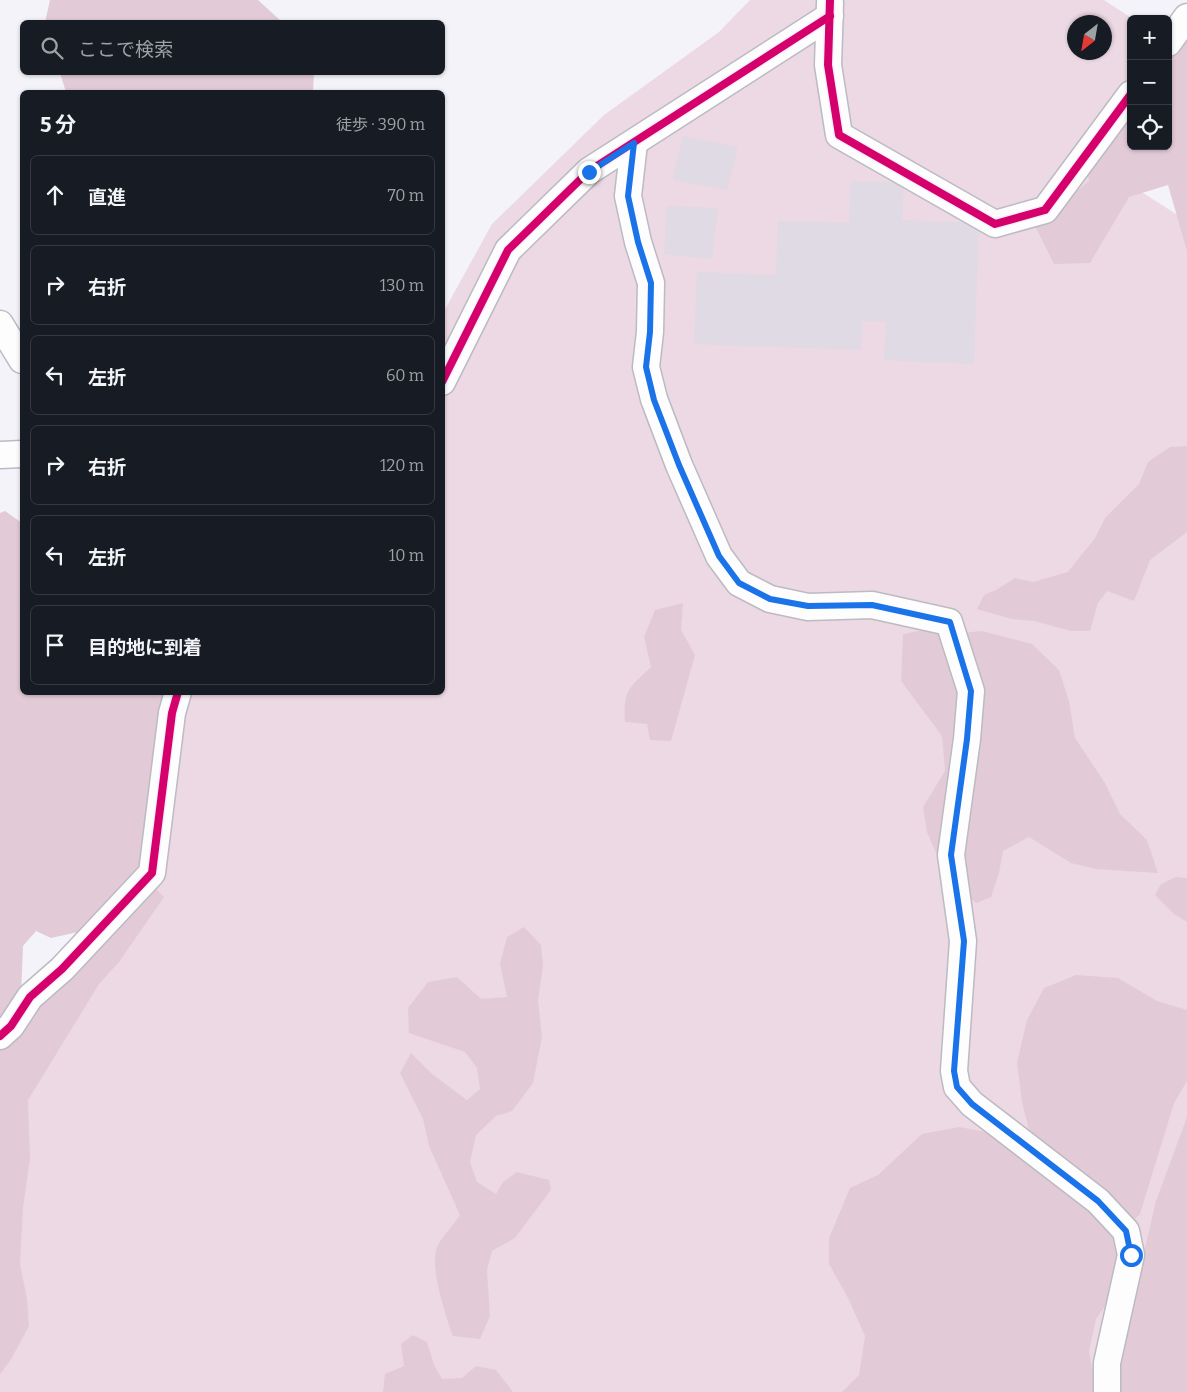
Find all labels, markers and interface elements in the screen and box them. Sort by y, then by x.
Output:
north arrow [1067,15,1112,60]
map controls [1127,15,1172,150]
button: + [1127,15,1172,60]
search box [20,20,445,75]
icon: search [38,34,66,62]
text: ここで検索 [78,38,173,61]
button: − [1127,60,1172,105]
button: locate [1127,105,1172,150]
text: 5 分 [40,112,76,138]
text: 徒歩 · 390 m [336,115,425,134]
route end [578,161,601,184]
icon: ahead [41,181,69,209]
text: 直進 [88,186,126,209]
text: 70 m [388,186,424,205]
icon: right [41,271,69,299]
text: 右折 [88,276,126,299]
text: 130 m [380,276,424,295]
icon: left [41,361,69,389]
text: 左折 [88,366,126,389]
text: 60 m [386,366,424,385]
icon: right [41,451,69,479]
text: 右折 [88,456,126,479]
text: 120 m [380,456,424,475]
icon: left [41,541,69,569]
text: 左折 [88,546,126,569]
text: 10 m [389,546,424,565]
icon: arrive [41,631,69,659]
text: 目的地に到着 [88,636,202,659]
route start [1120,1244,1143,1267]

